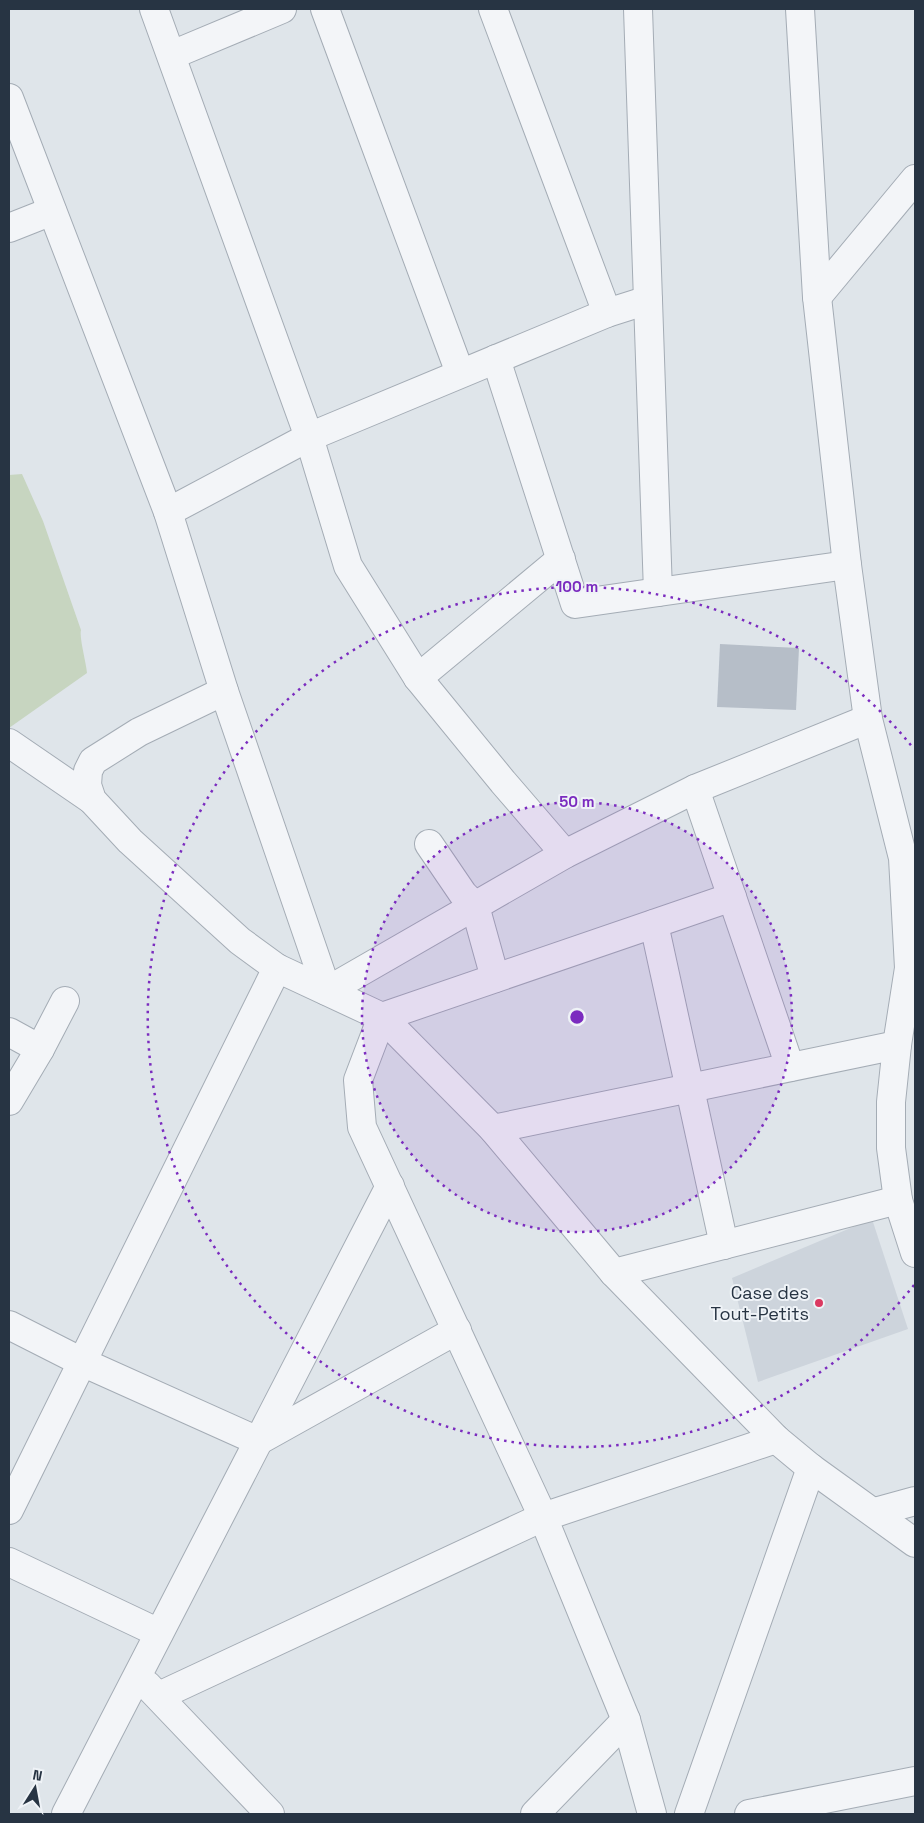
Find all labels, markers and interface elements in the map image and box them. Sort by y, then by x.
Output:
text: 100 m [556,577,598,596]
text: 50 m [559,792,595,811]
centre of rings [568,1008,586,1026]
place label: Case des Tout-Petits [711,1281,809,1325]
marker: Case des Tout-Petits [813,1297,825,1309]
north arrow [10,1763,60,1813]
text: N [31,1766,44,1785]

